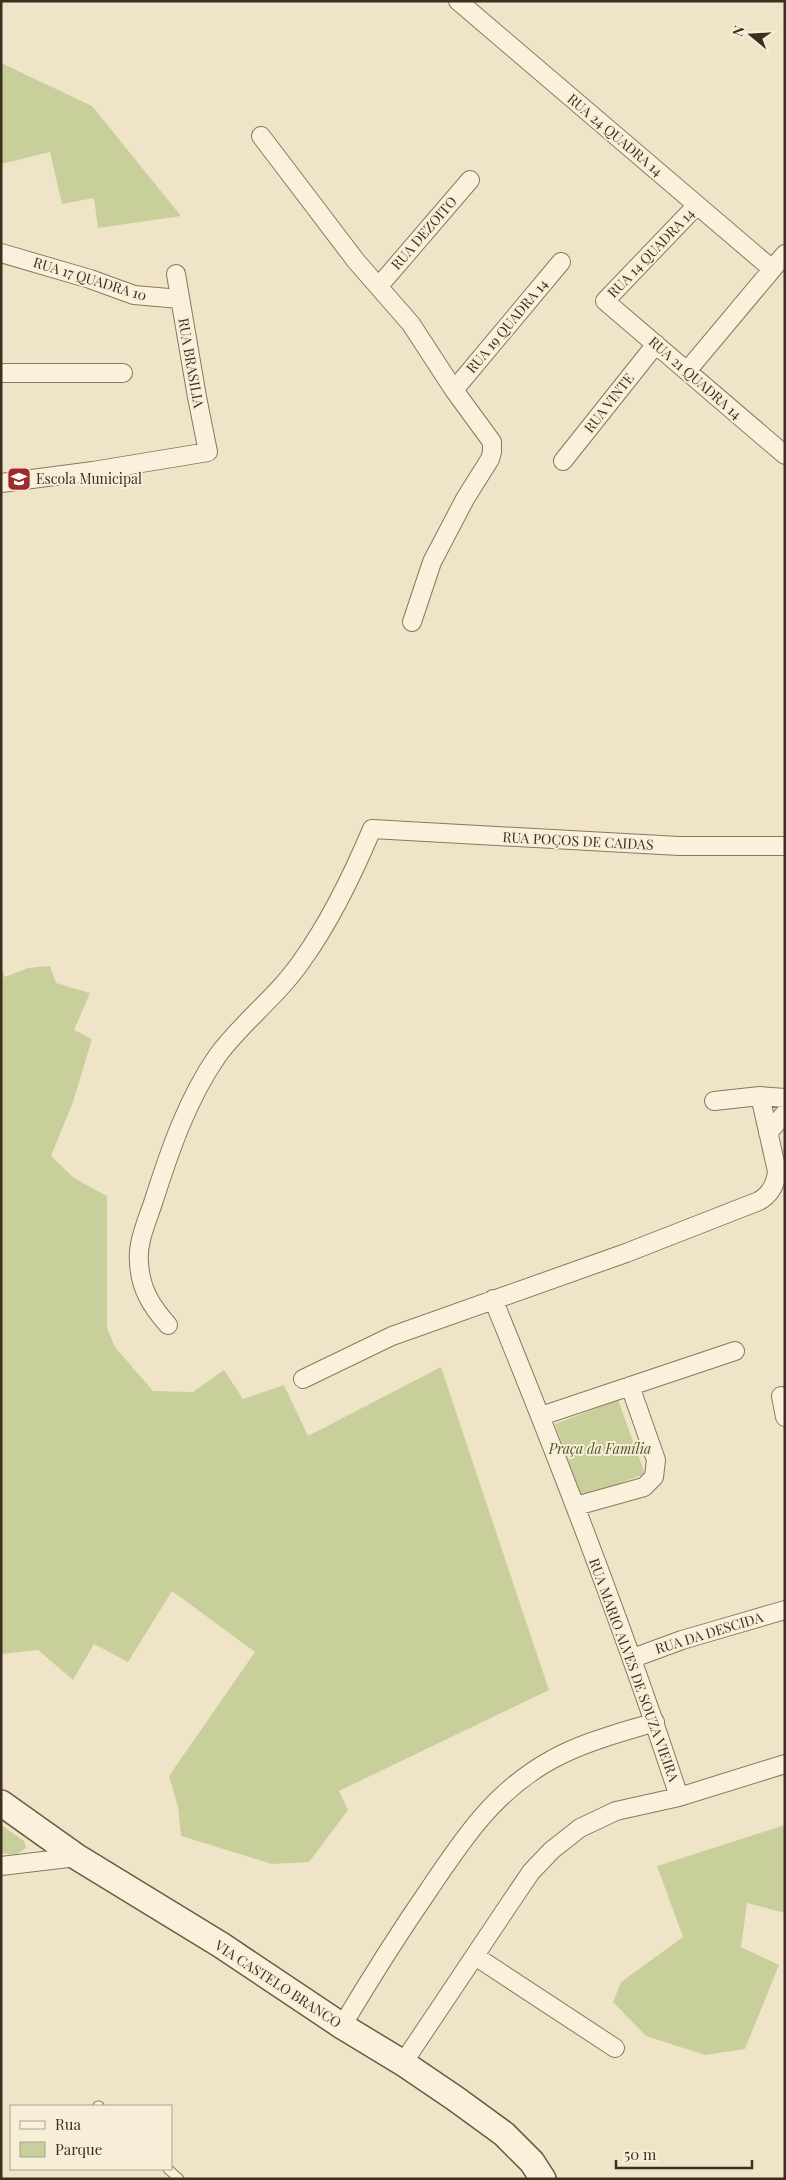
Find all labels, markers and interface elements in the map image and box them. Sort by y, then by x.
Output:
north arrow [726,10,776,60]
text: N [728,23,749,39]
street label: RUA 24 QUADRA 14 [564,89,667,180]
street label: RUA DEZOITO [386,192,461,273]
street label: RUA 14 QUADRA 14 [603,204,698,302]
street label: RUA 17 QUADRA 10 [31,252,149,305]
street label: RUA 19 QUADRA 14 [462,274,552,377]
street label: RUA BRASILIA [174,316,209,410]
street label: RUA 21 QUADRA 14 [645,332,746,423]
street label: RUA VINTE [579,369,638,436]
school or university icon: Escola Municipal [6,466,32,492]
place label: Escola Municipal [36,469,142,488]
street label: RUA POÇOS DE CAIDAS [502,827,654,854]
park label: Praça da Família [548,1439,651,1458]
street label: RUA MARIO ALVES DE SOUZA VIEIRA [585,1555,684,1784]
street label: RUA DA DESCIDA [653,1607,765,1658]
street label: VIA CASTELO BRANCO [211,1935,345,2032]
legend [10,2105,172,2170]
text: Rua [55,2114,81,2134]
scale bar [616,2138,752,2170]
text: Parque [55,2139,102,2159]
text: 50 m [624,2144,657,2164]

